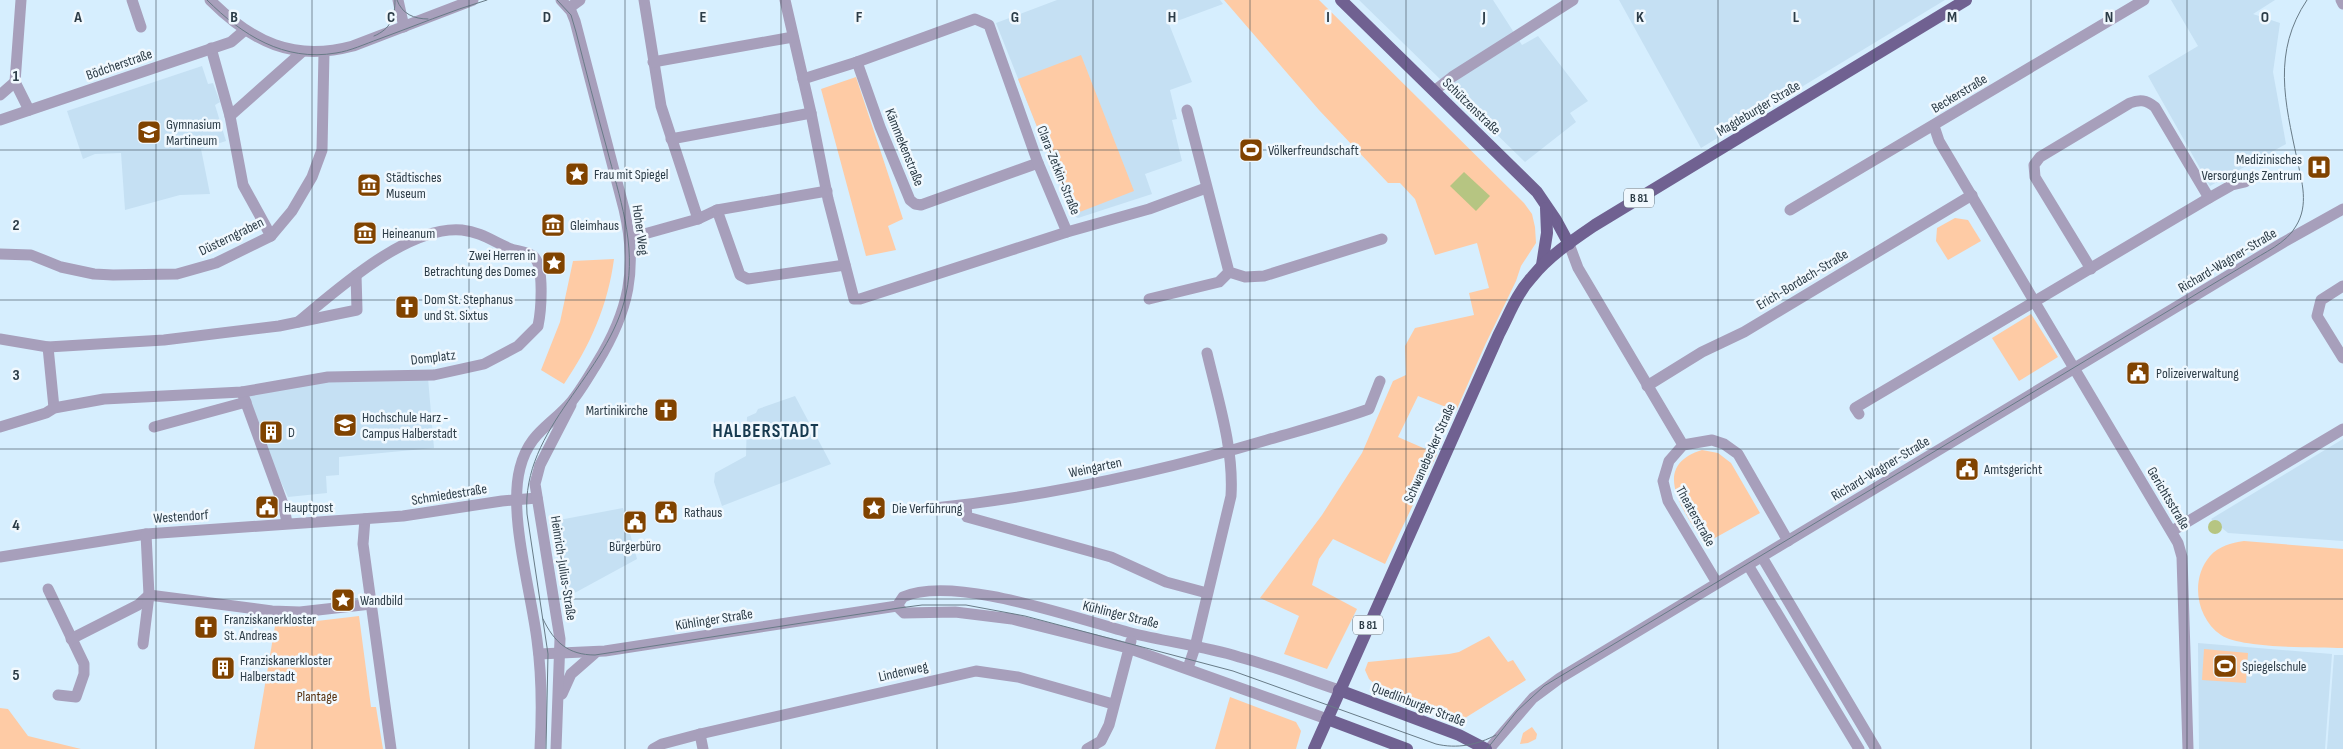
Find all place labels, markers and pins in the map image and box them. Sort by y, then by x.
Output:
place label: Gymnasium Martineum [166,116,221,149]
school or university icon: Gymnasium Martineum [136,119,162,145]
sports icon: Völkerfreundschaft [1238,137,1264,163]
place label: Völkerfreundschaft [1268,142,1359,159]
place label: Medizinisches Versorgungs Zentrum [2202,151,2302,184]
hospital icon: Medizinisches Versorgungs Zentrum [2306,154,2332,180]
place icon: Frau mit Spiegel [564,161,590,187]
place label: Frau mit Spiegel [594,166,668,183]
place label: Städtisches Museum [386,169,442,202]
museum icon: Städtisches Museum [356,172,382,198]
museum icon: Gleimhaus [540,212,566,238]
place label: Gleimhaus [570,217,619,234]
museum icon: Heineanum [352,220,378,246]
place label: Heineanum [382,225,435,242]
place label: Zwei Herren in Betrachtung des Domes [424,247,536,280]
place icon: Zwei Herren in Betrachtung des Domes [541,250,567,276]
place label: Dom St. Stephanus und St. Sixtus [424,291,513,324]
church icon: Dom St. Stephanus und St. Sixtus [394,294,420,320]
public building icon: Polizeiverwaltung [2125,360,2151,386]
place label: Polizeiverwaltung [2156,365,2239,382]
church icon: Martinikirche [653,397,679,423]
place label: Martinikirche [586,402,648,419]
place label: Hochschule Harz - Campus Halberstadt [362,409,457,442]
school or university icon: Hochschule Harz - Campus Halberstadt [332,412,358,438]
building icon: D [258,419,284,445]
place label: D [288,424,295,441]
public building icon: Amtsgericht [1954,456,1980,482]
place label: Amtsgericht [1983,461,2042,478]
public building icon: Hauptpost [254,494,280,520]
place icon: Die Verführung [861,495,887,521]
place label: Hauptpost [284,499,333,516]
public building icon: Rathaus [653,499,679,525]
place label: Die Verführung [892,500,963,517]
place label: Rathaus [684,504,722,521]
public building icon: Bürgerbüro [622,509,648,535]
place label: Bürgerbüro [609,538,661,555]
place icon: Wandbild [330,587,356,613]
place label: Wandbild [360,592,403,609]
place label: Franziskanerkloster St. Andreas [224,611,316,644]
church icon: Franziskanerkloster St. Andreas [193,614,219,640]
place label: Franziskanerkloster Halberstadt [240,652,332,685]
sports icon: Spiegelschule [2212,653,2238,679]
building icon: Franziskanerkloster Halberstadt [210,655,236,681]
place label: Spiegelschule [2242,658,2306,675]

